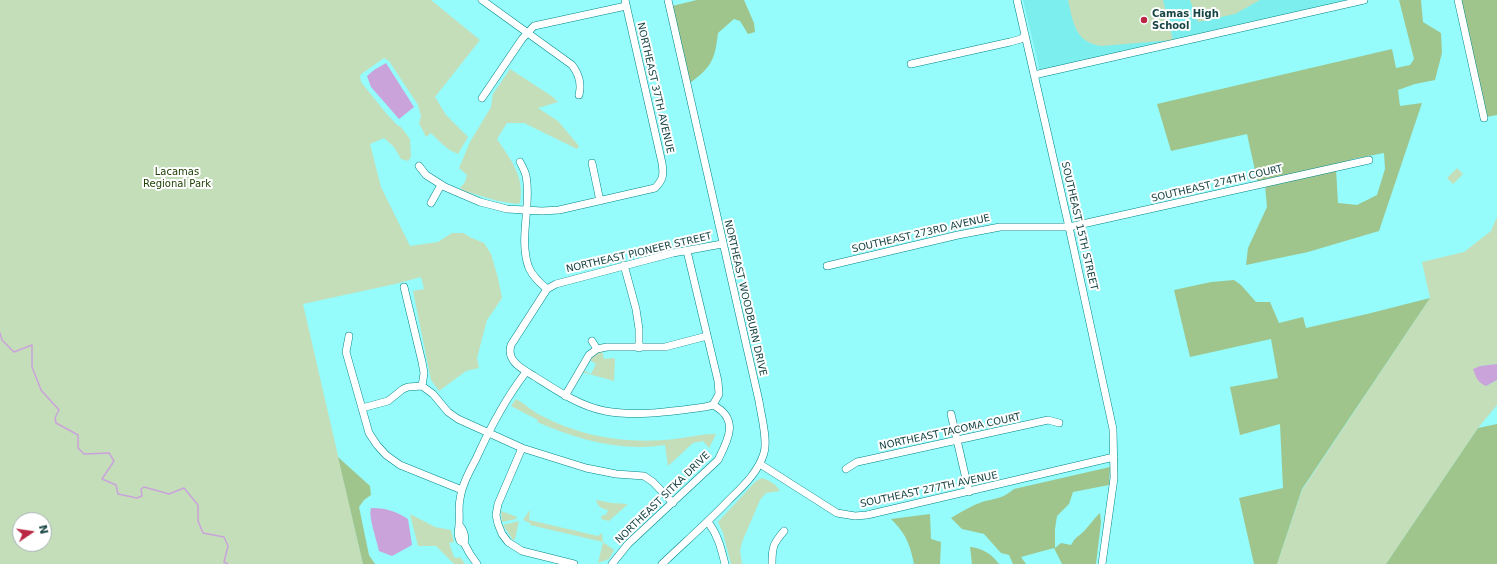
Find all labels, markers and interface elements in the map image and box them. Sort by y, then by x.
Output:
place label: Camas High School [1152,8,1219,32]
marker: Camas High School [1139,15,1149,25]
street label: NORTHEAST 37TH AVENUE [634,21,676,155]
street label: SOUTHEAST 15TH STREET [1058,161,1100,291]
street label: SOUTHEAST 274TH COURT [1150,163,1284,205]
park label: Lacamas Regional Park [143,166,211,190]
street label: SOUTHEAST 273RD AVENUE [851,212,991,256]
street label: NORTHEAST WOODBURN DRIVE [721,219,769,377]
street label: NORTHEAST PIONEER STREET [565,230,713,276]
street label: NORTHEAST TACOMA COURT [878,411,1022,453]
street label: NORTHEAST SITKA DRIVE [613,450,713,546]
street label: SOUTHEAST 277TH AVENUE [859,470,999,510]
north arrow [12,512,52,552]
text: N [36,523,51,535]

